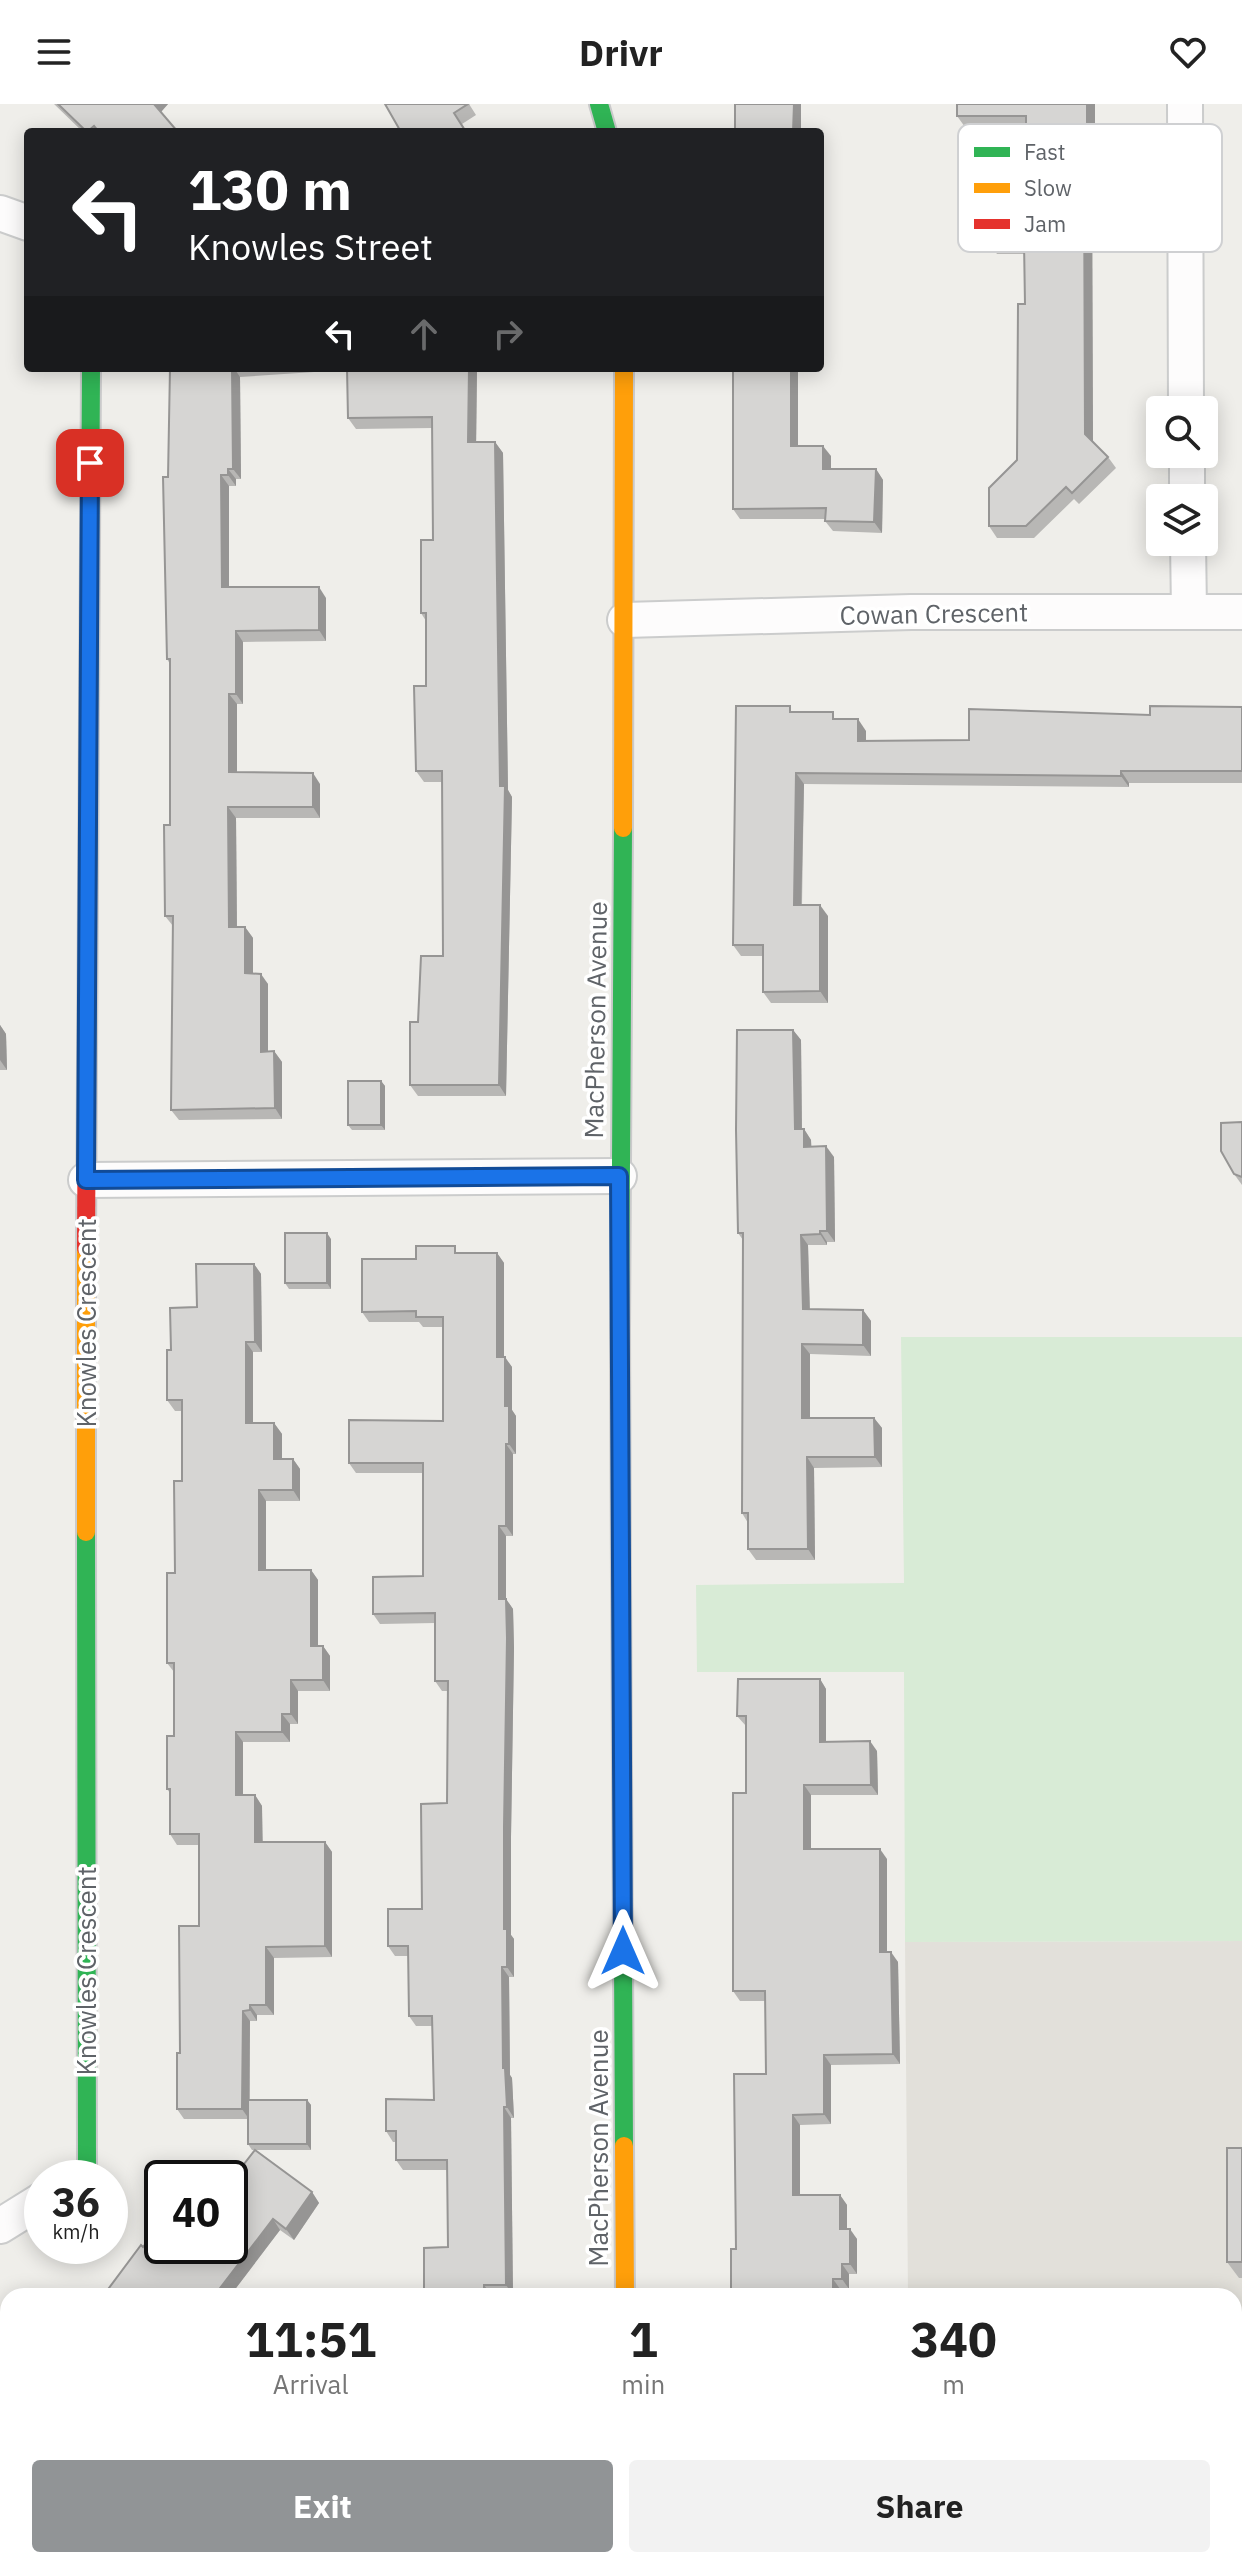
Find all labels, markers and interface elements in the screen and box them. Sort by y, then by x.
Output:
text: Drivr [579,29,663,76]
icon: menu [32,30,76,74]
icon: heart [1166,30,1210,74]
legend [958,124,1222,252]
text: Fast [1024,137,1065,166]
text: 130 m [188,153,352,225]
icon: left [56,160,160,264]
text: Slow [1024,173,1072,202]
text: Jam [1024,209,1066,238]
text: Knowles Street [188,223,433,270]
icon: left [318,312,362,356]
icon: ahead [402,312,446,356]
icon: right [486,312,530,356]
map controls [1146,396,1218,556]
button: search [1146,396,1218,468]
pin [56,429,124,497]
icon: arrive [68,441,112,485]
button: layers [1146,484,1218,556]
street label: Cowan Crescent [839,594,1029,632]
street label: MacPherson Avenue [576,901,614,1139]
street label: Knowles Crescent [69,1218,103,1428]
street label: Knowles Crescent [69,1866,103,2076]
position arrow [581,1909,665,1993]
street label: MacPherson Avenue [581,2029,615,2267]
speed limit sign: 40 [144,2160,248,2264]
text: 36 [52,2176,100,2228]
text: km/h [52,2218,100,2245]
text: 11:51 [245,2308,376,2370]
text: 1 [629,2308,658,2370]
text: 340 [910,2308,997,2370]
text: Arrival [273,2367,349,2401]
text: min [621,2367,665,2401]
text: m [942,2367,965,2401]
button: Exit [32,2460,613,2552]
button: Share [629,2460,1210,2552]

